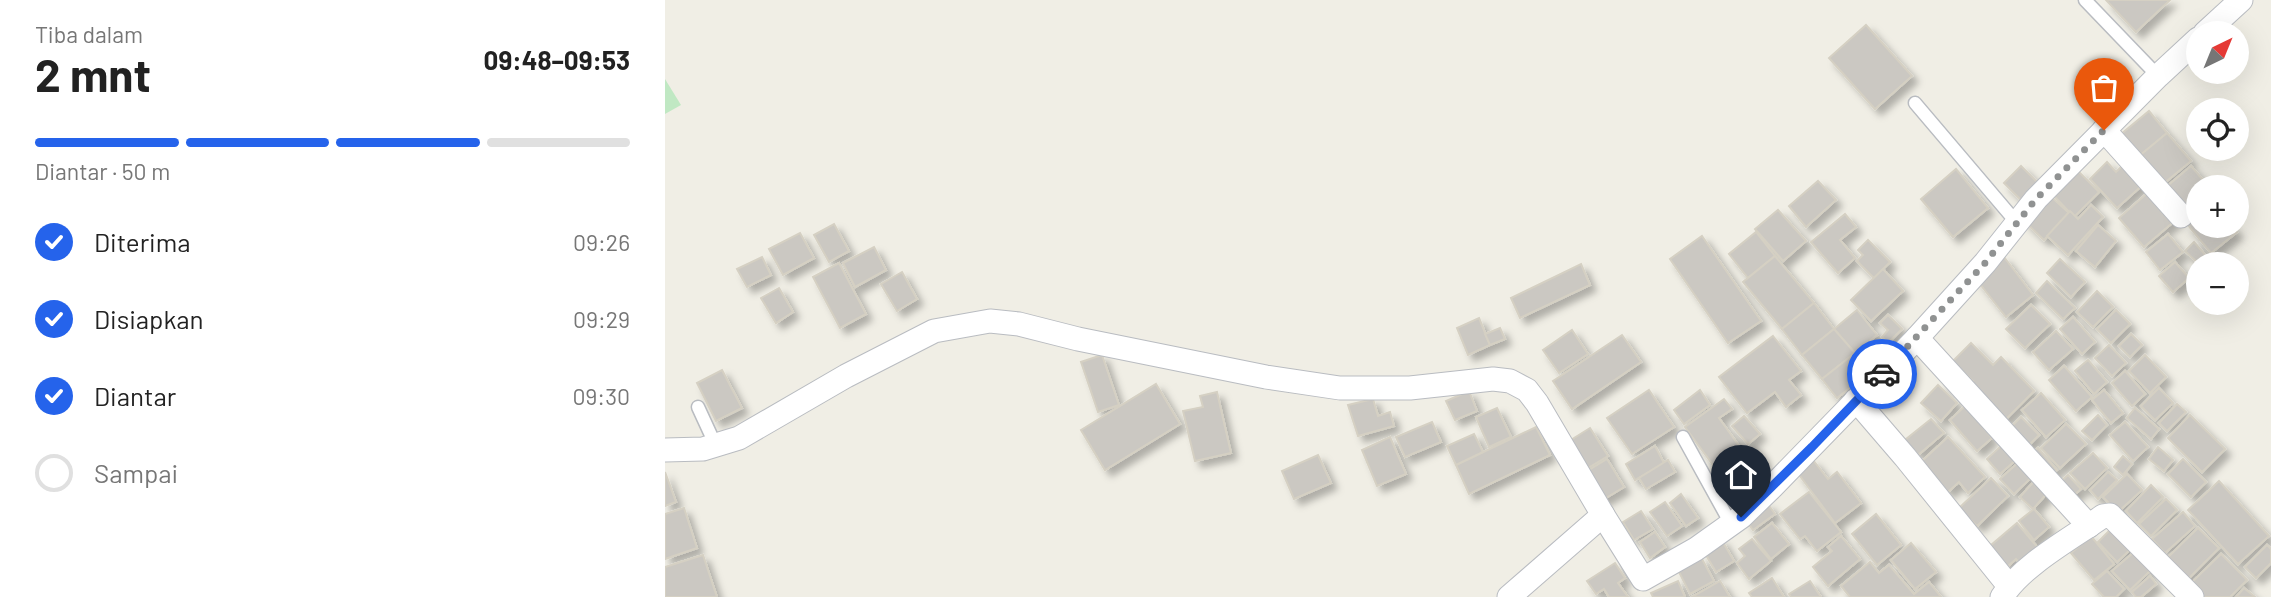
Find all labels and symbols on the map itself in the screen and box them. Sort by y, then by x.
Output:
north arrow [2186,21,2249,84]
pin [2074,58,2134,130]
courier [1847,339,1917,409]
pin [1711,445,1771,517]

